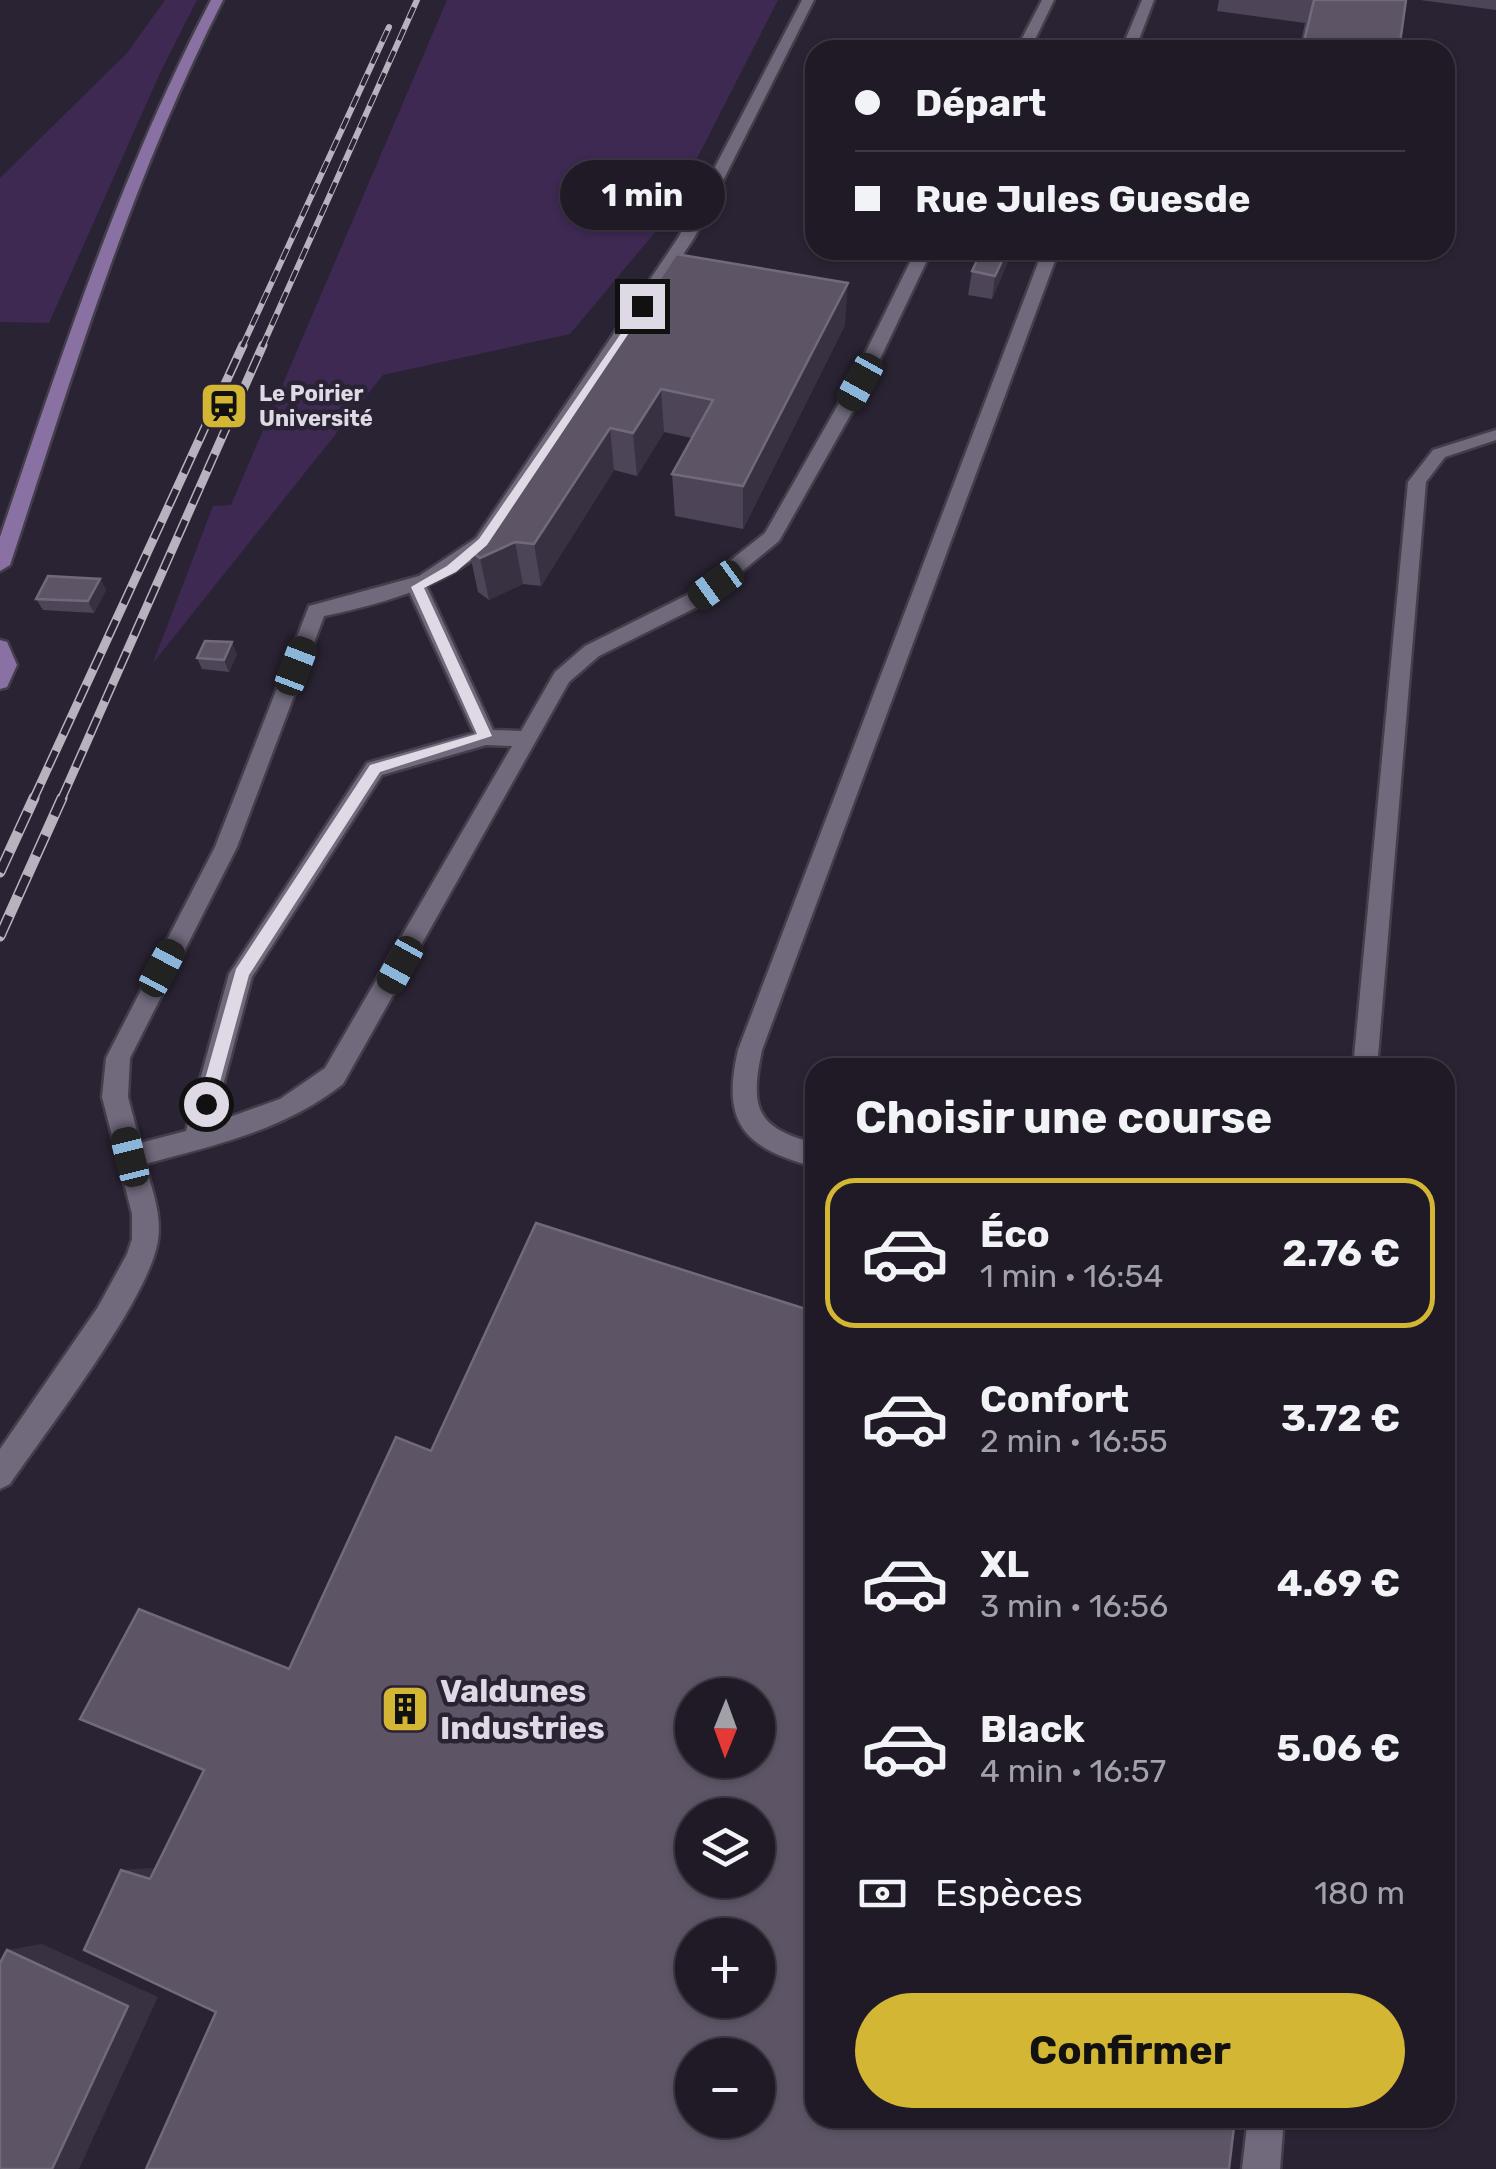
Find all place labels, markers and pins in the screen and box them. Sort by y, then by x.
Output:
station icon: Le Poirier Université [198,380,250,432]
place label: Le Poirier Université [259,380,373,432]
place label: Valdunes Industries [440,1672,605,1747]
building icon: Valdunes Industries [379,1683,431,1735]

